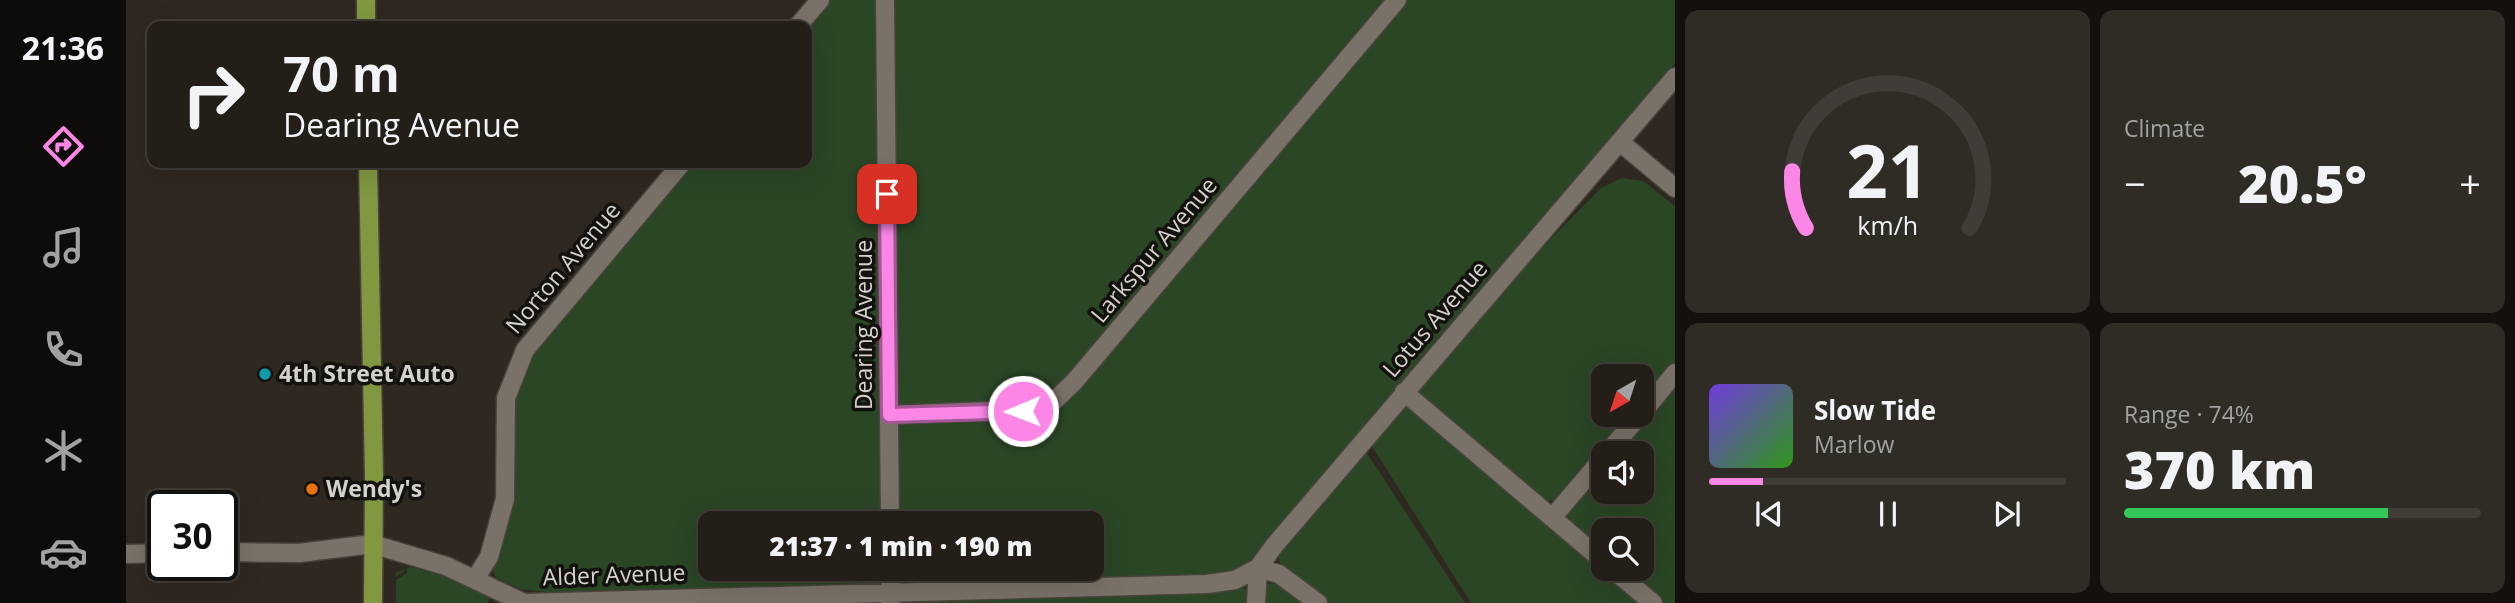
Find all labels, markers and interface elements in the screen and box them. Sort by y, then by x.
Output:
text: 21:36 [22,26,104,69]
text: 70 m [283,40,400,106]
icon: right [168,49,259,140]
text: Dearing Avenue [283,103,520,146]
text: Climate [2124,112,2205,144]
text: 21 [1846,120,1929,219]
icon: directions [39,122,88,171]
text: 20.5° [2238,147,2367,218]
text: − [2124,157,2146,209]
text: + [2459,157,2481,209]
pin [857,164,917,224]
street label: Larkspur Avenue [1083,170,1224,329]
icon: arrive [868,175,906,213]
street label: Norton Avenue [498,195,627,340]
text: km/h [1857,207,1918,241]
icon: music [39,223,88,272]
street label: Dearing Avenue [847,240,879,410]
street label: Lotus Avenue [1375,253,1494,384]
icon: phone [39,325,88,374]
place label: 4th Street Auto [279,357,455,389]
north arrow [1591,364,1654,427]
map controls [1591,364,1654,581]
marker: 4th Street Auto [257,366,273,382]
position arrow [986,374,1060,448]
text: Slow Tide [1814,392,1936,428]
text: Range · 74% [2124,398,2254,430]
icon: climate [39,426,88,475]
text: Marlow [1814,428,1894,460]
text: 370 km [2124,433,2315,504]
button: sound [1591,441,1654,504]
place label: Wendy's [326,472,422,504]
marker: Wendy's [304,481,320,497]
speed limit sign: 30 [147,490,238,581]
icon: previous [1750,495,1788,533]
icon: pause [1869,495,1907,533]
icon: next [1988,495,2026,533]
button: search [1591,518,1654,581]
icon: car [39,528,88,577]
text: 21:37 · 1 min · 190 m [770,528,1032,564]
street label: Alder Avenue [542,556,686,592]

